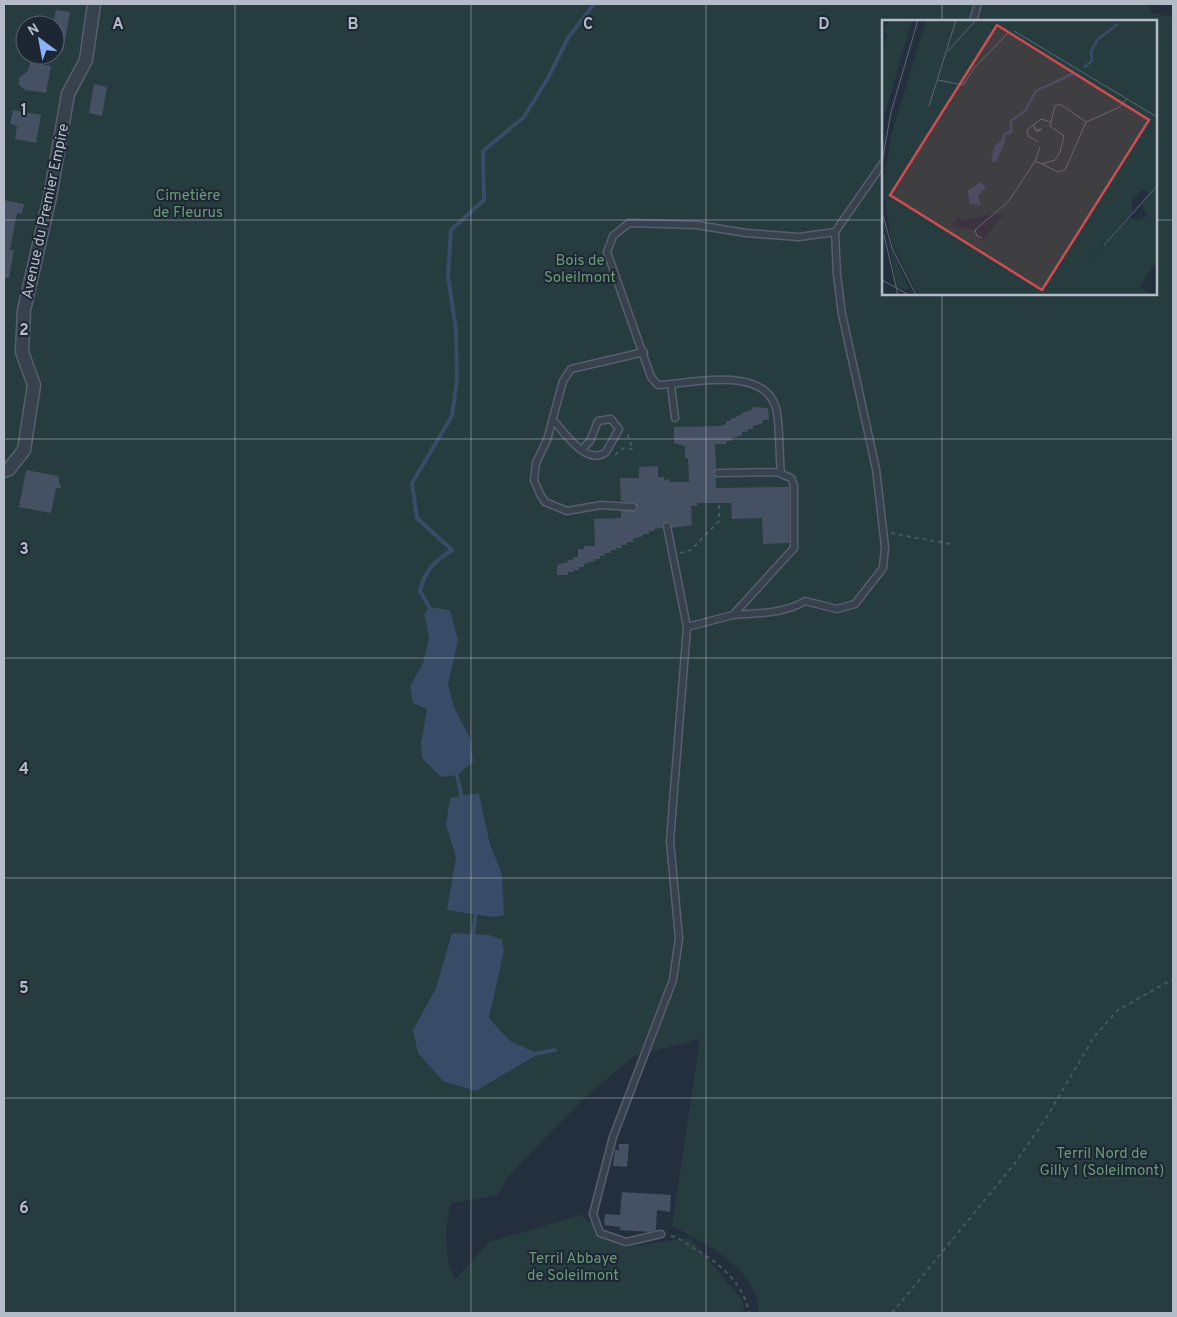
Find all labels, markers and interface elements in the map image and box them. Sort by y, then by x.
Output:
north arrow [15,15,65,65]
text: A [112,15,124,35]
text: B [347,15,359,35]
text: C [583,15,593,35]
text: D [818,15,830,35]
text: N [25,20,43,40]
inset map [882,20,1157,295]
text: 1 [21,101,27,121]
street label: Avenue du Premier Empire [19,122,74,301]
park label: Cimetière de Fleurus [153,187,223,223]
park label: Bois de Soleilmont [544,252,616,288]
text: 2 [19,321,29,341]
text: 3 [19,540,29,560]
text: 4 [19,760,29,780]
text: 5 [19,979,29,999]
park label: Terril Nord de Gilly 1 (Soleilmont) [1040,1145,1164,1181]
text: 6 [19,1199,29,1219]
park label: Terril Abbaye de Soleilmont [527,1250,619,1286]

